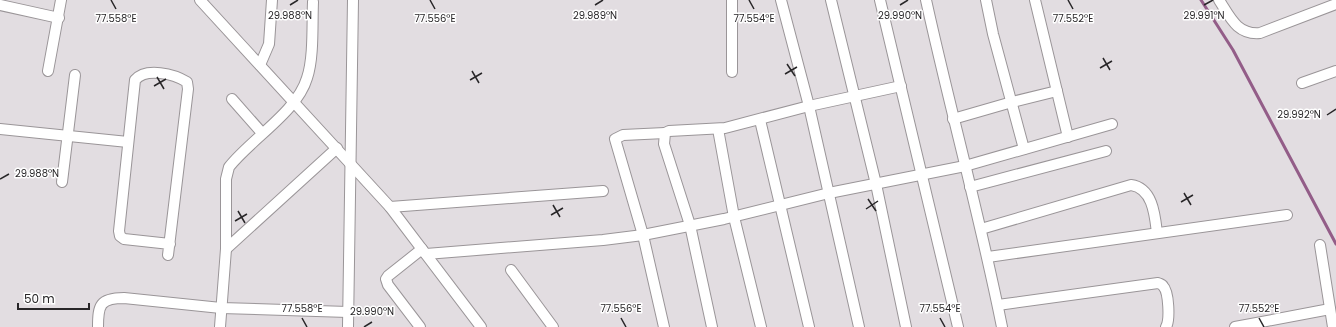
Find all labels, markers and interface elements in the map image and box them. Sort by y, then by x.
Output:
text: 29.988°N [268,8,312,23]
text: 29.989°N [573,8,617,23]
text: 29.990°N [878,8,922,23]
text: 29.991°N [1183,8,1225,23]
text: 77.558°E [95,11,137,26]
text: 77.556°E [414,11,456,26]
text: 77.554°E [733,11,775,26]
text: 77.552°E [1053,11,1093,26]
text: 29.992°N [1277,107,1321,122]
text: 29.988°N [15,166,59,181]
scale bar [18,285,89,311]
text: 50 m [24,290,55,307]
text: 77.558°E [281,301,323,316]
text: 77.556°E [600,301,642,316]
text: 77.554°E [919,301,961,316]
text: 77.552°E [1239,301,1279,316]
text: 29.990°N [350,304,394,319]

